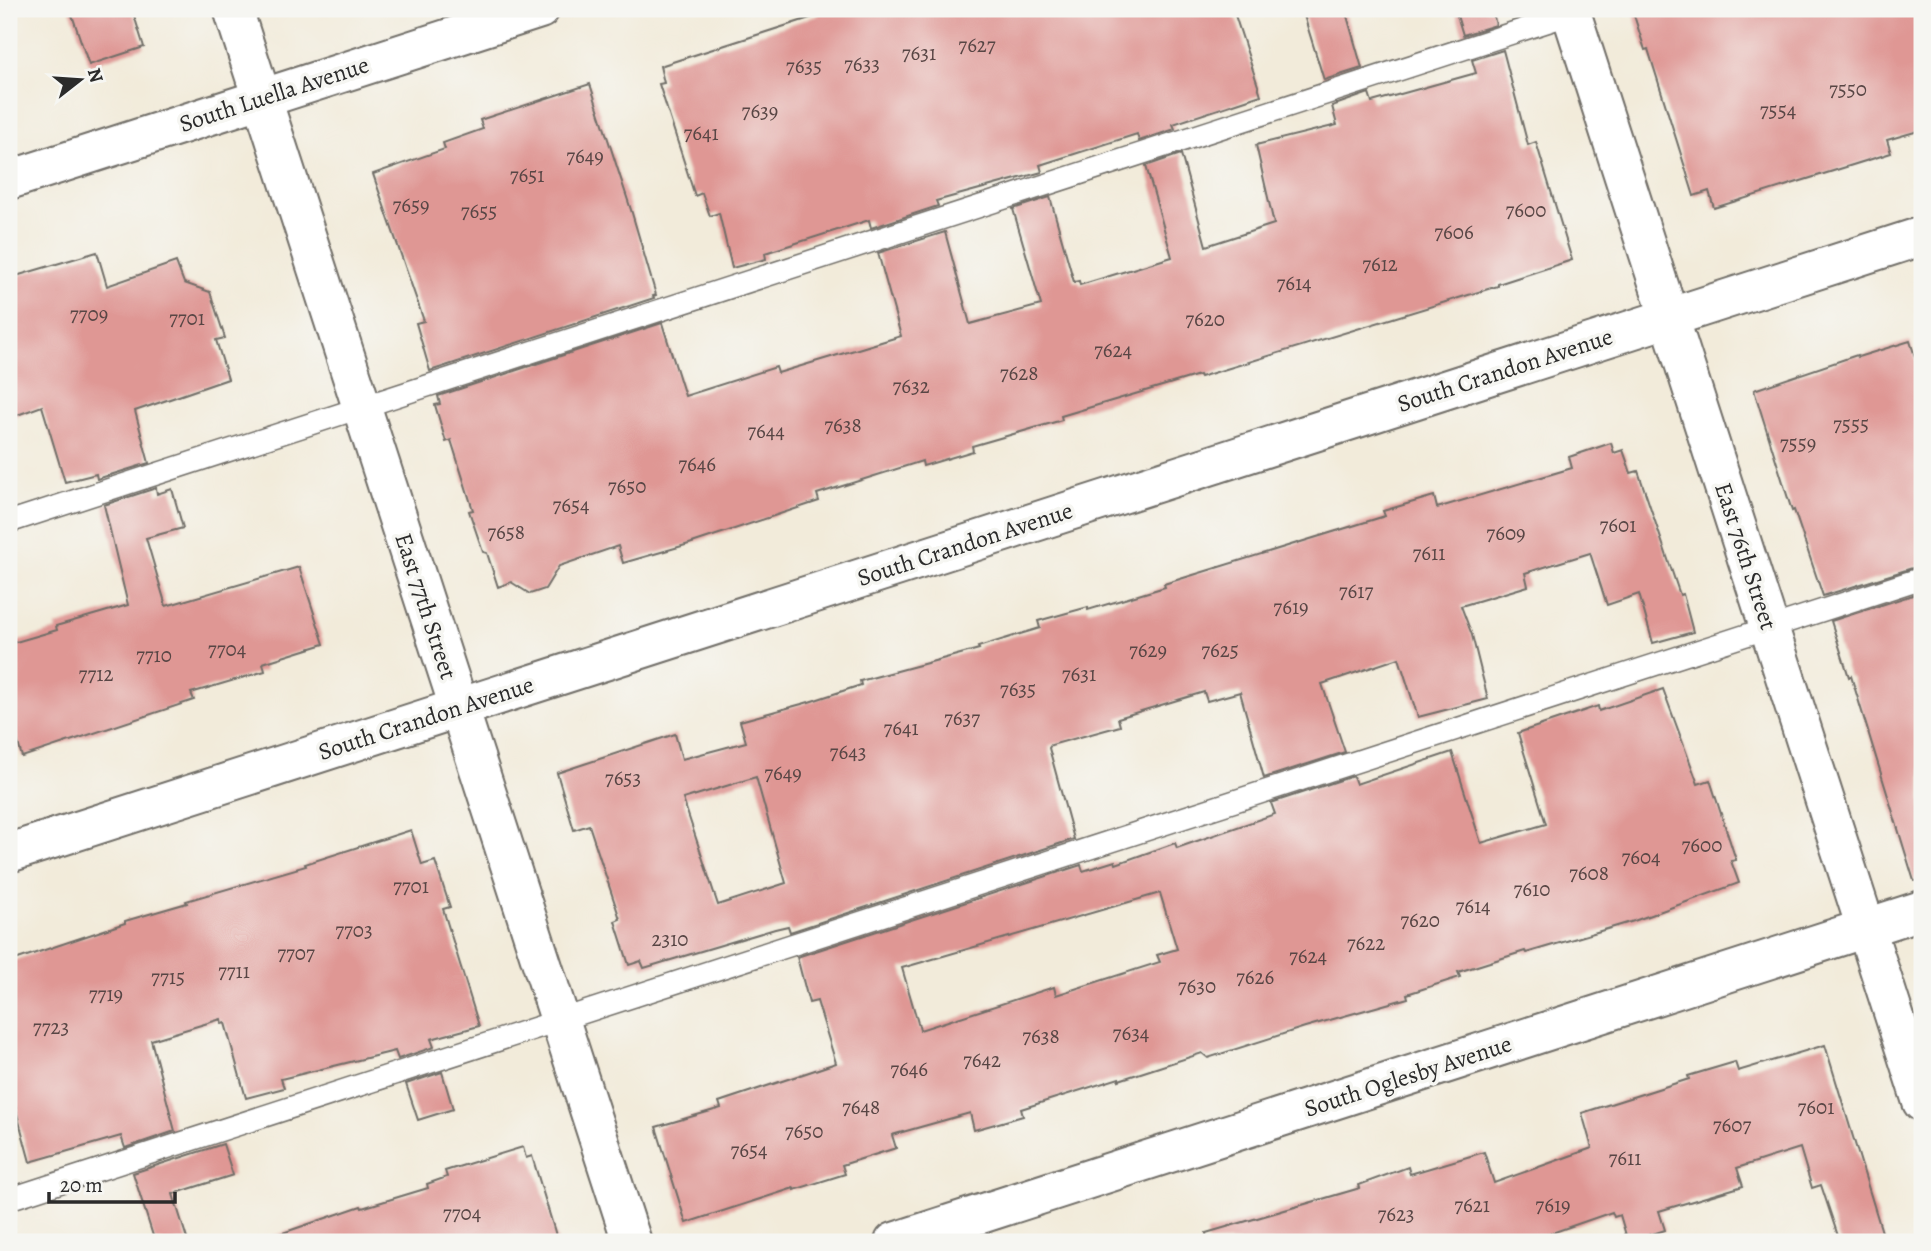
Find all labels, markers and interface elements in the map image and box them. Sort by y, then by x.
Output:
house number: 7627 [958,31,996,59]
house number: 7631 [902,39,936,67]
north arrow [46,46,116,116]
street label: South Luella Avenue [175,48,373,140]
house number: 7633 [844,50,880,78]
house number: 7635 [786,52,822,80]
text: N [81,65,110,86]
house number: 7550 [1829,75,1867,103]
house number: 7554 [1760,96,1796,124]
house number: 7639 [742,97,778,125]
house number: 7641 [683,119,719,147]
house number: 7649 [566,142,604,170]
house number: 7651 [510,161,544,189]
house number: 7659 [392,191,430,219]
house number: 7600 [1506,196,1546,224]
house number: 7655 [461,197,497,225]
house number: 7606 [1434,218,1474,246]
house number: 7612 [1362,250,1398,278]
house number: 7614 [1276,269,1312,297]
house number: 7709 [70,300,108,328]
house number: 7701 [169,304,205,332]
house number: 7620 [1185,305,1225,333]
street label: South Crandon Avenue [1393,320,1617,420]
house number: 7624 [1094,336,1132,364]
house number: 7628 [1000,359,1038,387]
house number: 7632 [892,372,930,400]
house number: 7555 [1833,410,1869,438]
house number: 7638 [824,411,862,439]
house number: 7644 [747,417,785,445]
house number: 7559 [1780,429,1816,457]
house number: 7646 [678,450,716,478]
house number: 7650 [608,472,646,500]
street label: East 76th Street [1707,478,1785,634]
house number: 7654 [552,491,590,519]
street label: South Crandon Avenue [853,494,1077,594]
house number: 7601 [1600,511,1636,539]
house number: 7658 [487,518,525,546]
house number: 7609 [1486,519,1526,547]
street label: East 77th Street [387,529,465,683]
house number: 7611 [1413,539,1445,567]
house number: 7617 [1339,577,1373,605]
house number: 7619 [1273,593,1309,621]
house number: 7704 [208,635,246,663]
house number: 7629 [1129,636,1167,664]
house number: 7625 [1201,636,1239,664]
house number: 7710 [136,641,172,669]
house number: 7712 [79,660,113,688]
house number: 7631 [1062,660,1096,688]
street label: South Crandon Avenue [314,668,538,768]
house number: 7635 [1000,675,1036,703]
house number: 7637 [944,704,980,732]
house number: 7641 [883,714,919,742]
house number: 7643 [830,738,866,766]
house number: 7649 [764,759,802,787]
house number: 7653 [605,764,641,792]
house number: 7600 [1682,831,1722,859]
house number: 7604 [1621,843,1661,871]
house number: 7608 [1569,859,1609,887]
house number: 7701 [393,872,429,900]
house number: 7610 [1514,875,1550,903]
house number: 7614 [1455,892,1491,920]
house number: 7620 [1400,906,1440,934]
house number: 7703 [335,916,373,944]
house number: 2310 [651,925,689,953]
house number: 7622 [1347,929,1385,957]
house number: 7707 [277,939,315,967]
house number: 7624 [1289,942,1327,970]
house number: 7711 [218,957,250,985]
house number: 7715 [151,963,185,991]
house number: 7626 [1236,963,1274,991]
house number: 7630 [1178,972,1216,1000]
house number: 7719 [89,980,123,1008]
house number: 7723 [33,1013,69,1041]
house number: 7634 [1113,1019,1149,1047]
house number: 7638 [1022,1022,1060,1050]
street label: South Oglesby Avenue [1300,1027,1516,1125]
house number: 7642 [963,1046,1001,1074]
house number: 7646 [890,1055,928,1083]
house number: 7648 [842,1093,880,1121]
house number: 7601 [1798,1093,1834,1121]
house number: 7607 [1713,1111,1751,1139]
house number: 7650 [785,1117,823,1145]
house number: 7654 [730,1136,768,1164]
house number: 7611 [1609,1144,1641,1172]
scale bar [49,1160,175,1204]
text: 20 m [60,1171,103,1199]
house number: 7621 [1454,1191,1490,1219]
house number: 7619 [1535,1191,1571,1219]
house number: 7704 [443,1199,481,1227]
house number: 7623 [1377,1200,1415,1228]

